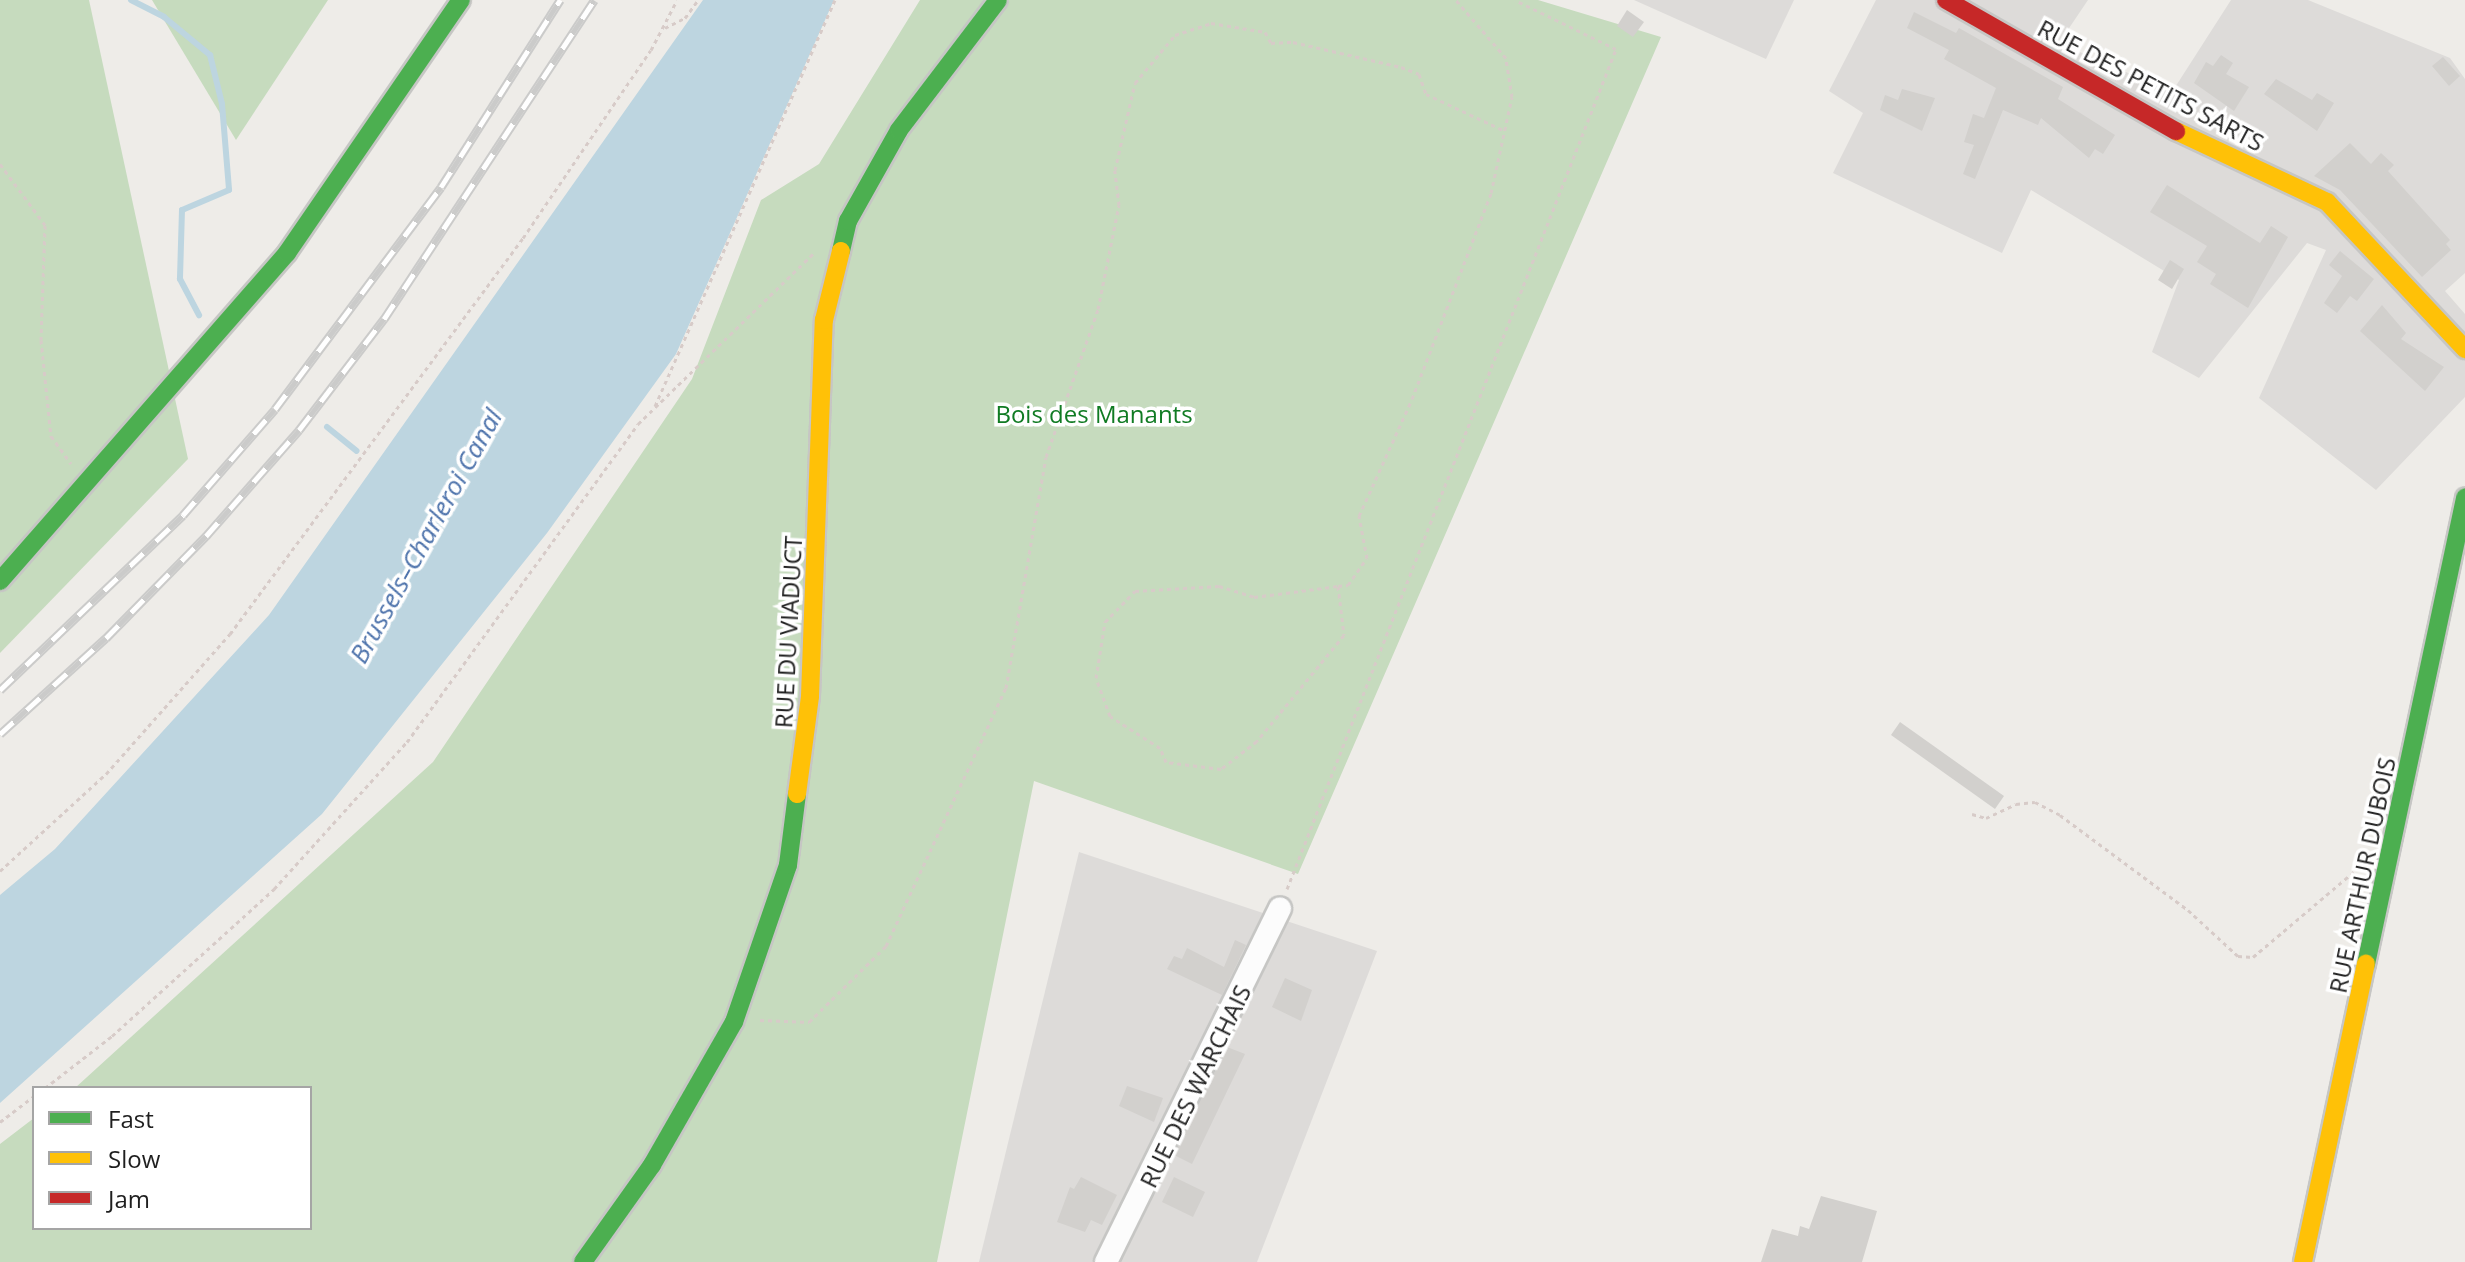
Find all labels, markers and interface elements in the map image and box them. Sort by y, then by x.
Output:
street label: RUE DES PETITS SARTS [2033,13,2269,157]
park label: Bois des Manants [995,400,1193,428]
water label: Brussels–Charleroi Canal [343,404,509,668]
street label: RUE DU VIADUCT [769,535,807,729]
street label: RUE ARTHUR DUBOIS [2323,754,2401,996]
street label: RUE DES WARCHAIS [1133,980,1257,1192]
legend [32,1086,312,1230]
text: Fast [108,1102,154,1135]
text: Slow [108,1142,160,1175]
text: Jam [108,1182,150,1215]

